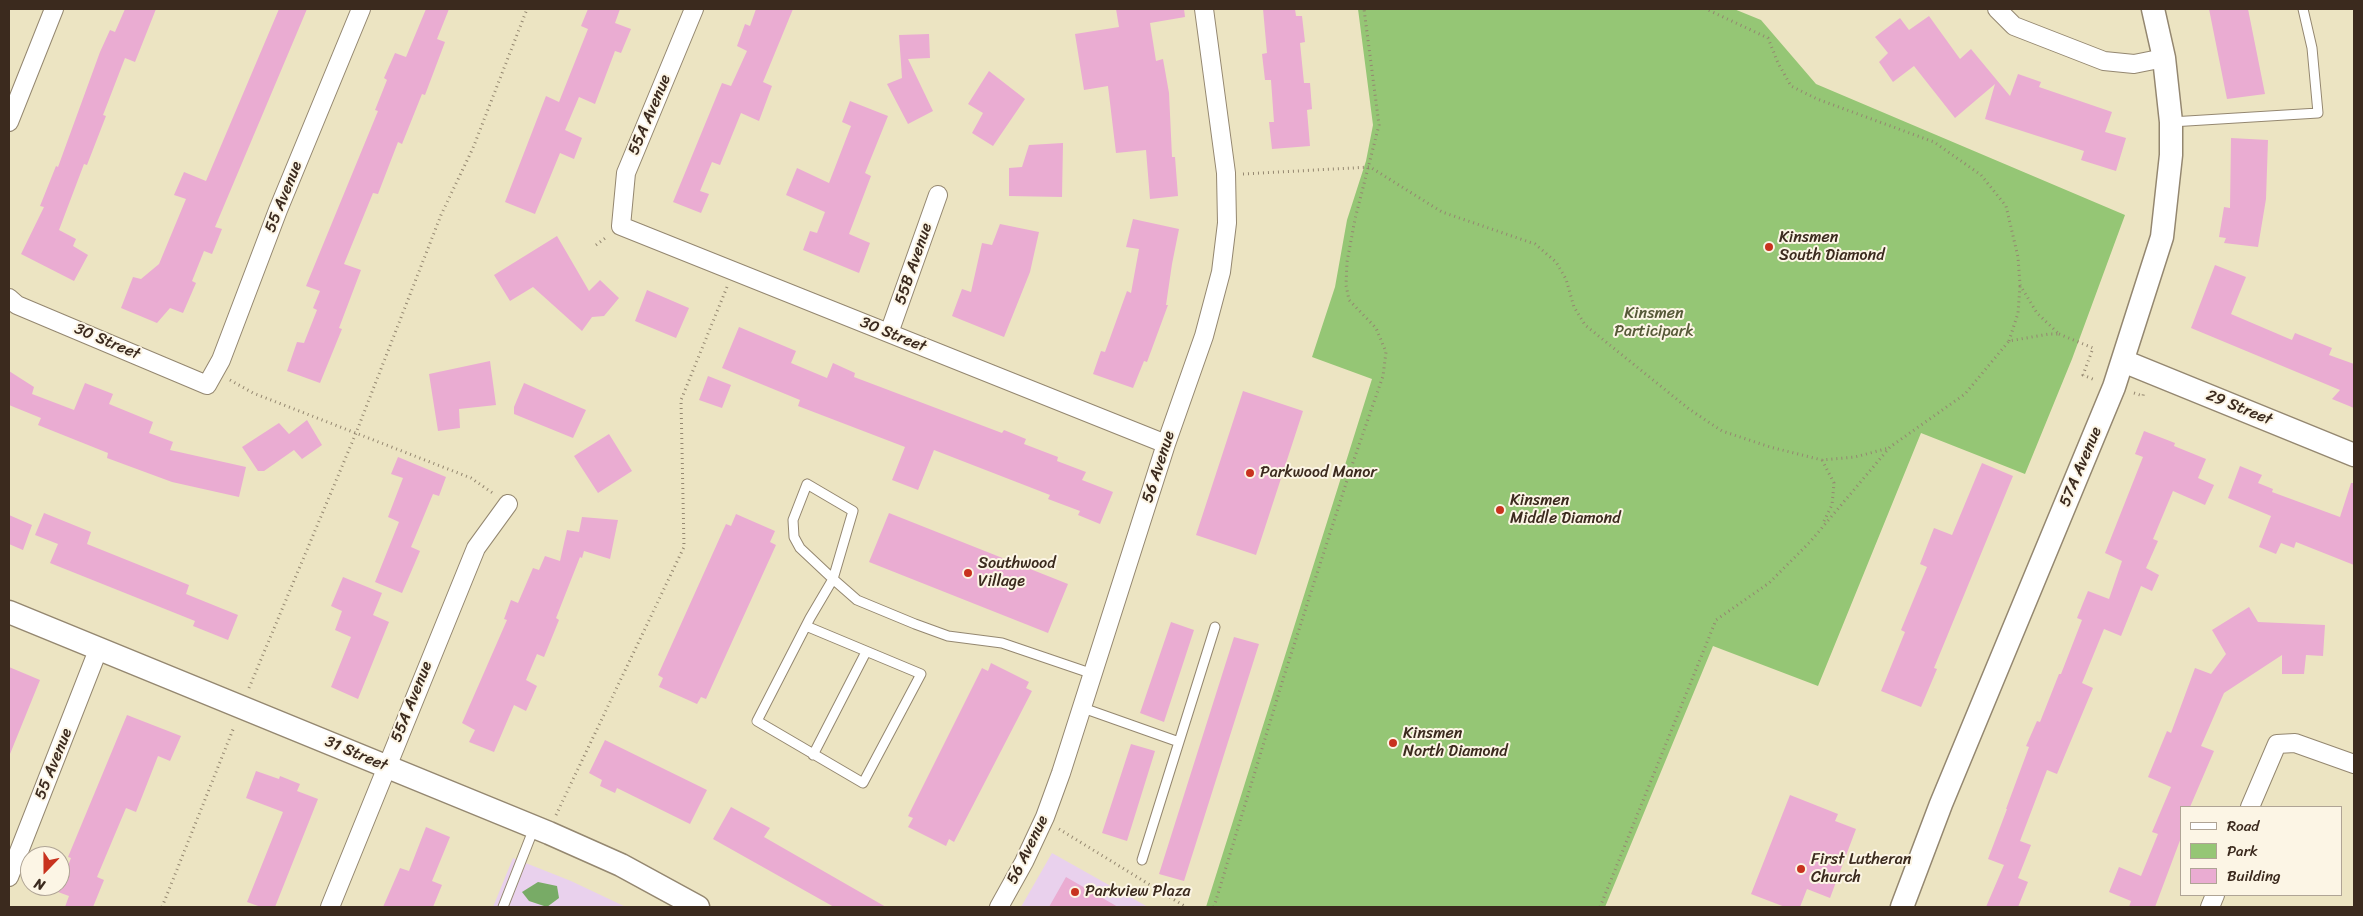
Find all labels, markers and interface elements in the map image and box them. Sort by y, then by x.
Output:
street label: 55A Avenue [625,72,675,158]
street label: 55 Avenue [261,159,307,235]
street label: 55B Avenue [891,221,937,307]
place label: Kinsmen South Diamond [1779,228,1885,266]
marker: Kinsmen South Diamond [1763,241,1775,253]
park label: Kinsmen Participark [1614,304,1694,342]
street label: 30 Street [857,313,929,357]
street label: 30 Street [71,320,143,364]
street label: 29 Street [2203,386,2275,430]
street label: 57A Avenue [2056,424,2106,510]
street label: 56 Avenue [1138,429,1180,505]
place label: Parkwood Manor [1260,463,1377,483]
marker: Parkwood Manor [1244,467,1256,479]
place label: Kinsmen Middle Diamond [1510,491,1621,529]
marker: Kinsmen Middle Diamond [1494,504,1506,516]
place label: Southwood Village [978,554,1056,592]
marker: Southwood Village [962,567,974,579]
street label: 55A Avenue [387,659,437,745]
place label: Kinsmen North Diamond [1403,724,1508,762]
street label: 55 Avenue [31,726,77,802]
street label: 31 Street [322,732,390,776]
marker: Kinsmen North Diamond [1387,737,1399,749]
legend [2180,806,2343,896]
street label: 56 Avenue [1003,812,1053,888]
text: Road [2227,813,2259,839]
text: Park [2227,838,2258,864]
north arrow [20,846,70,896]
place label: First Lutheran Church [1811,850,1911,888]
marker: First Lutheran Church [1795,863,1807,875]
text: Building [2227,863,2281,889]
text: N [30,871,49,898]
place label: Parkview Plaza [1085,882,1191,902]
marker: Parkview Plaza [1069,886,1081,898]

